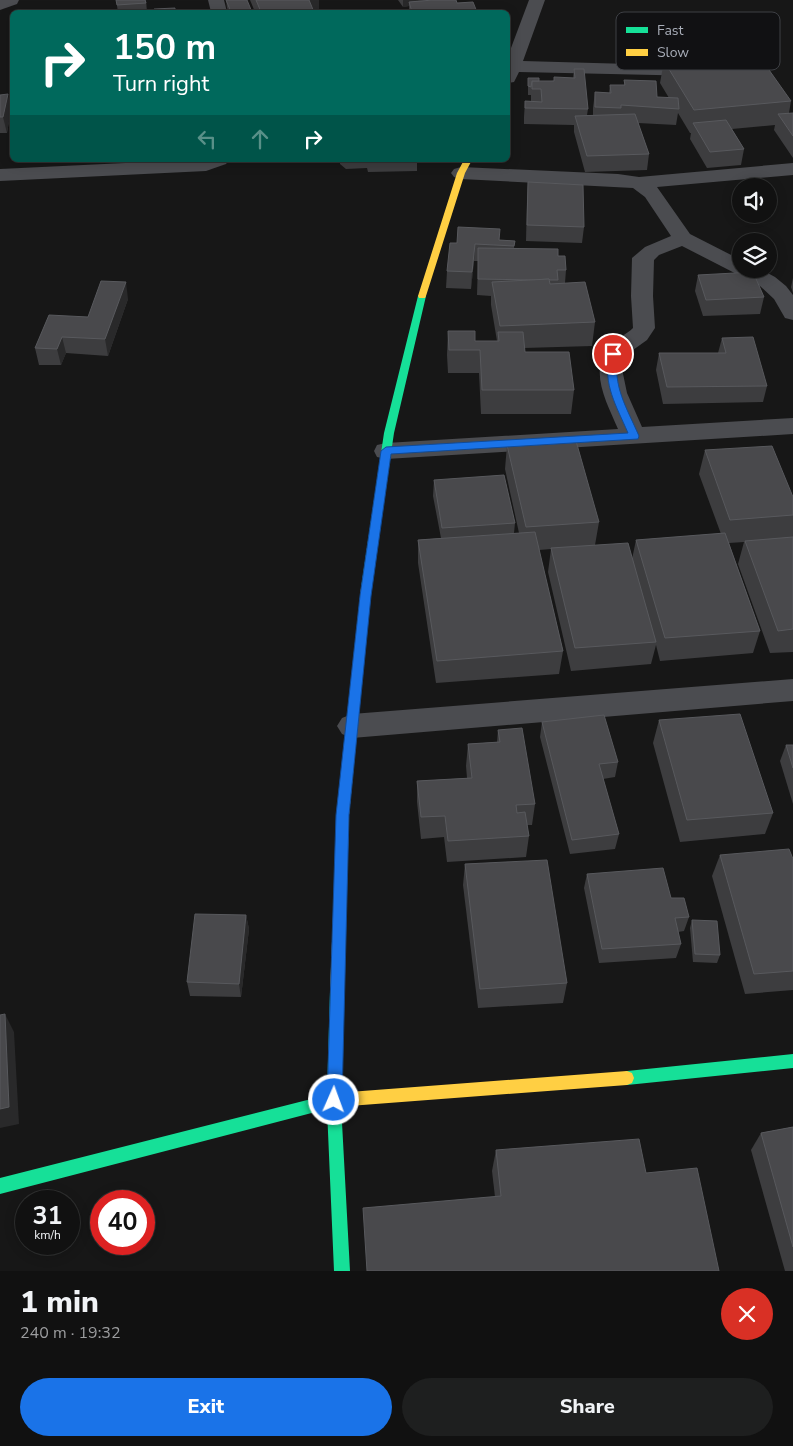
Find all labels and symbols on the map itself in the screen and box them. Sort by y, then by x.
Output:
legend [616,12,780,70]
text: Fast [657,21,683,40]
text: Slow [657,43,689,62]
pin [592,333,634,375]
position arrow [307,1073,359,1125]
speed limit sign: 40 [90,1190,155,1255]

